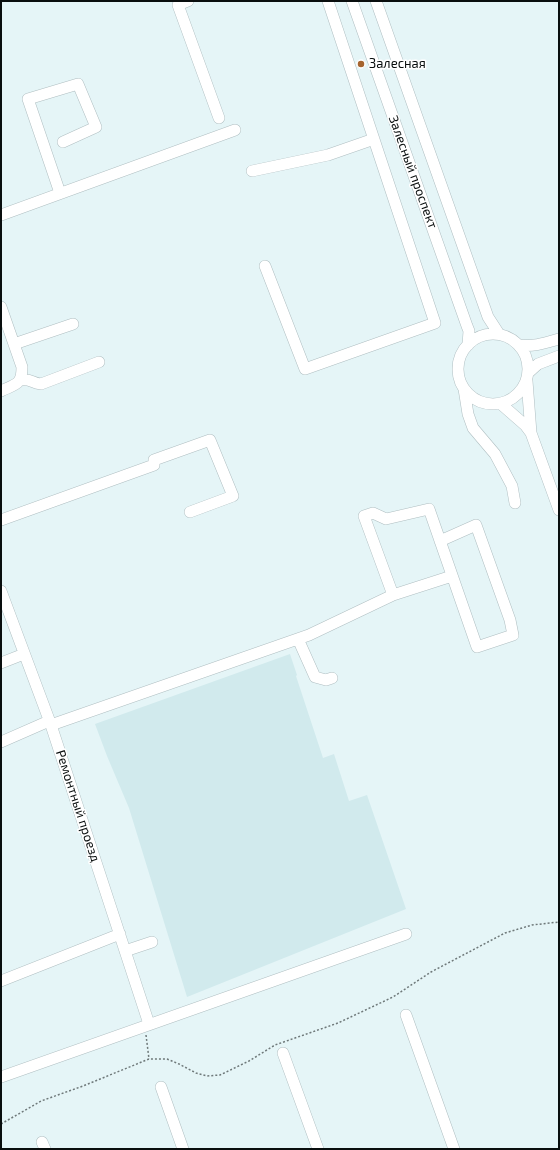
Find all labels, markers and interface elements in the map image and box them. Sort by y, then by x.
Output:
place label: Залесная [369,56,426,72]
marker: Залесная [356,59,366,69]
street label: Залесный проспект [385,113,441,231]
street label: Ремонтный проезд [53,748,103,864]

